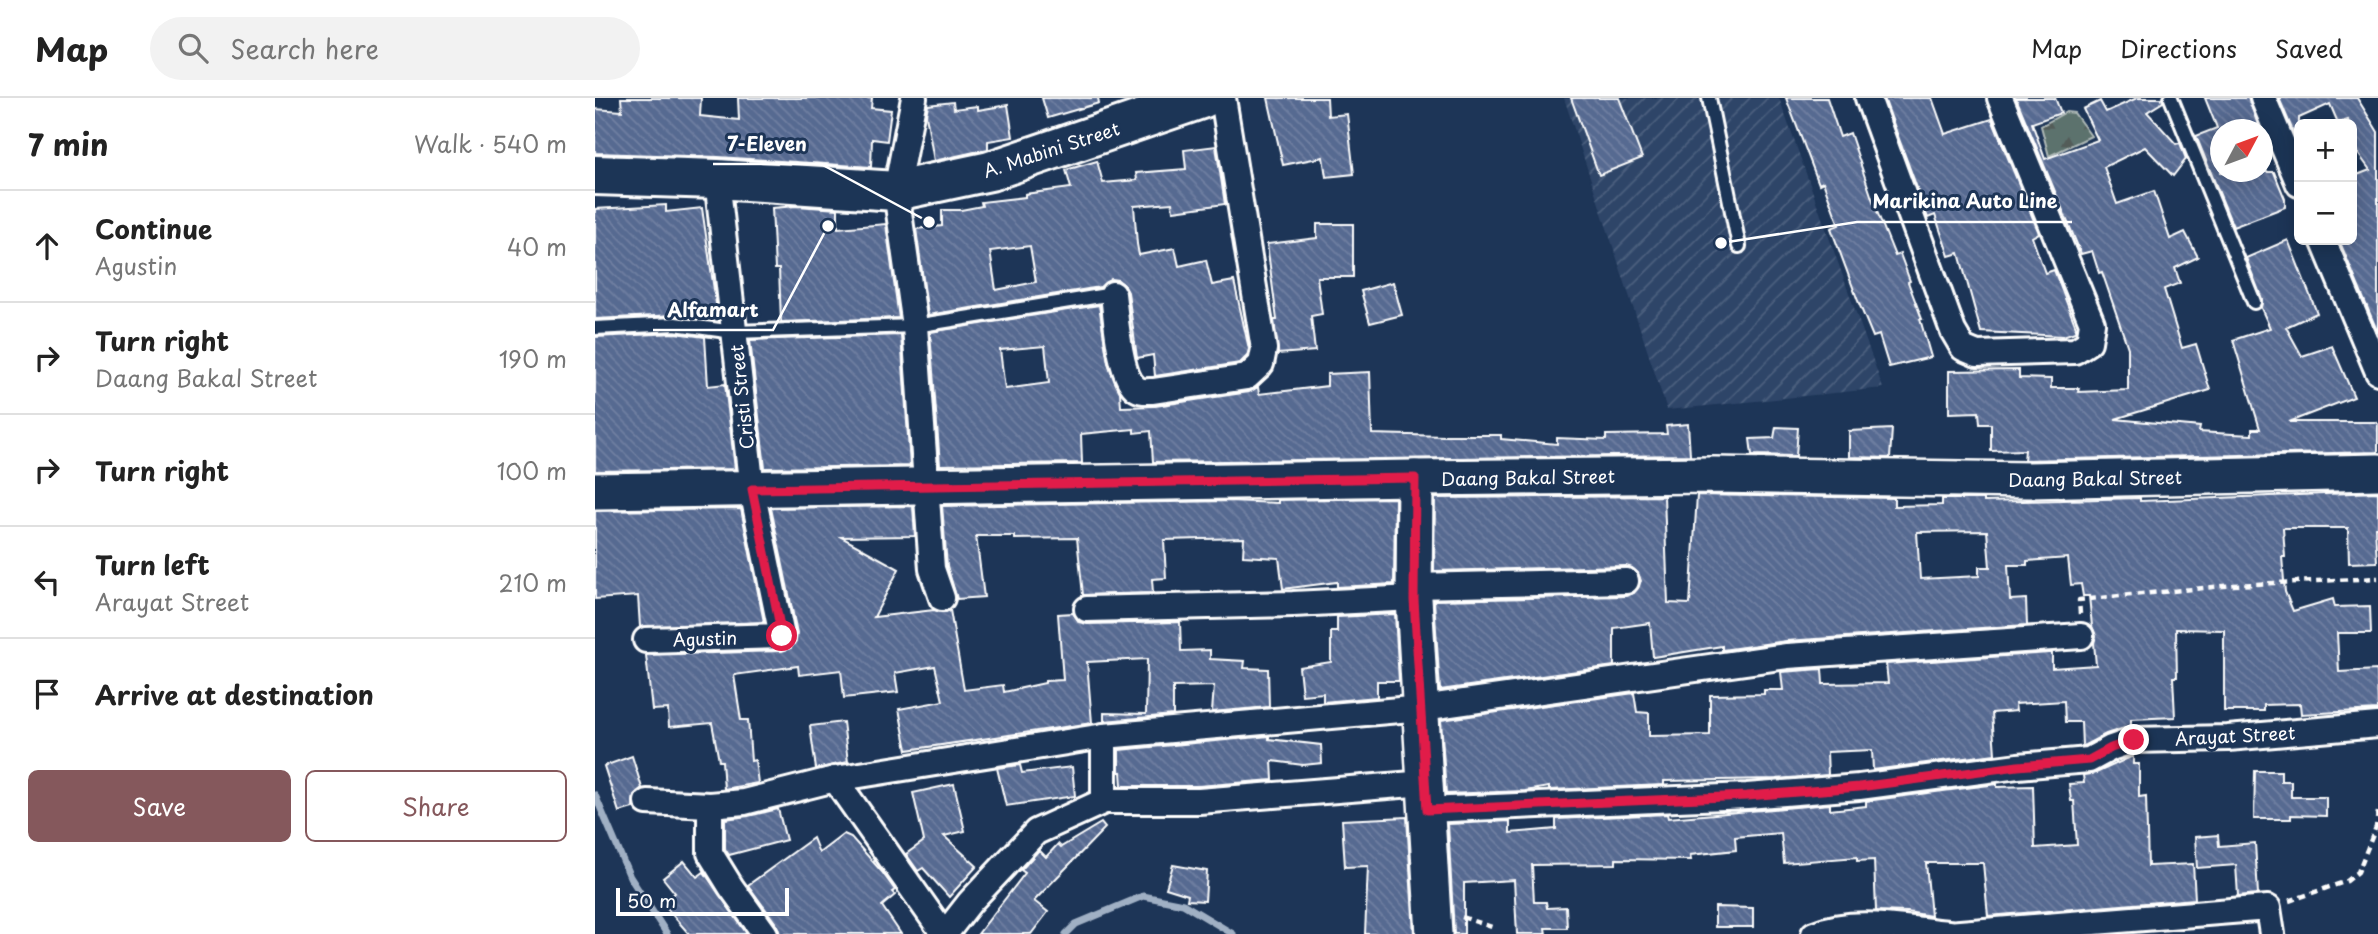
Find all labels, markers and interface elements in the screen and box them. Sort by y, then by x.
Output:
search box [150,17,640,80]
text: Map [35,23,108,73]
icon: search [174,29,212,67]
text: Search here [230,29,379,68]
text: Map [2031,30,2082,66]
text: Directions [2120,30,2237,66]
text: Saved [2275,30,2343,66]
street label: A. Mabini Street [979,114,1123,184]
north arrow [2210,119,2273,182]
map controls [2294,119,2357,245]
button: + [2294,119,2357,182]
text: 7 min [28,121,109,166]
callout: 7-Eleven [713,124,821,164]
text: Walk · 540 m [414,126,567,161]
text: 7-Eleven [727,129,807,157]
callout: Marikina Auto Line [1857,182,2072,222]
button: − [2294,182,2357,245]
text: Marikina Auto Line [1873,186,2058,214]
text: Continue [95,209,212,248]
icon: ahead [28,227,66,265]
text: 40 m [507,229,567,264]
text: Agustin [95,248,177,283]
callout: Alfamart [653,290,773,330]
text: Alfamart [667,295,759,323]
text: Turn right [95,321,229,360]
icon: right [28,339,66,377]
text: 190 m [499,341,567,376]
street label: Cristi Street [722,343,760,451]
text: Daang Bakal Street [95,360,317,395]
icon: right [28,451,66,489]
text: Turn right [95,451,229,490]
text: 100 m [497,453,567,488]
street label: Daang Bakal Street [1441,462,1615,492]
street label: Daang Bakal Street [2008,463,2182,493]
text: Turn left [95,545,210,584]
icon: left [28,563,66,601]
text: 210 m [499,565,567,600]
text: Arayat Street [95,584,249,619]
route start [766,620,797,651]
street label: Agustin [672,623,738,653]
icon: arrive [28,675,66,713]
text: Arrive at destination [95,675,374,714]
street label: Arayat Street [2174,718,2296,752]
route end [2118,724,2149,755]
button: Save [28,770,291,842]
button: Share [305,770,567,842]
scale bar [616,885,789,917]
text: 50 m [627,886,676,914]

